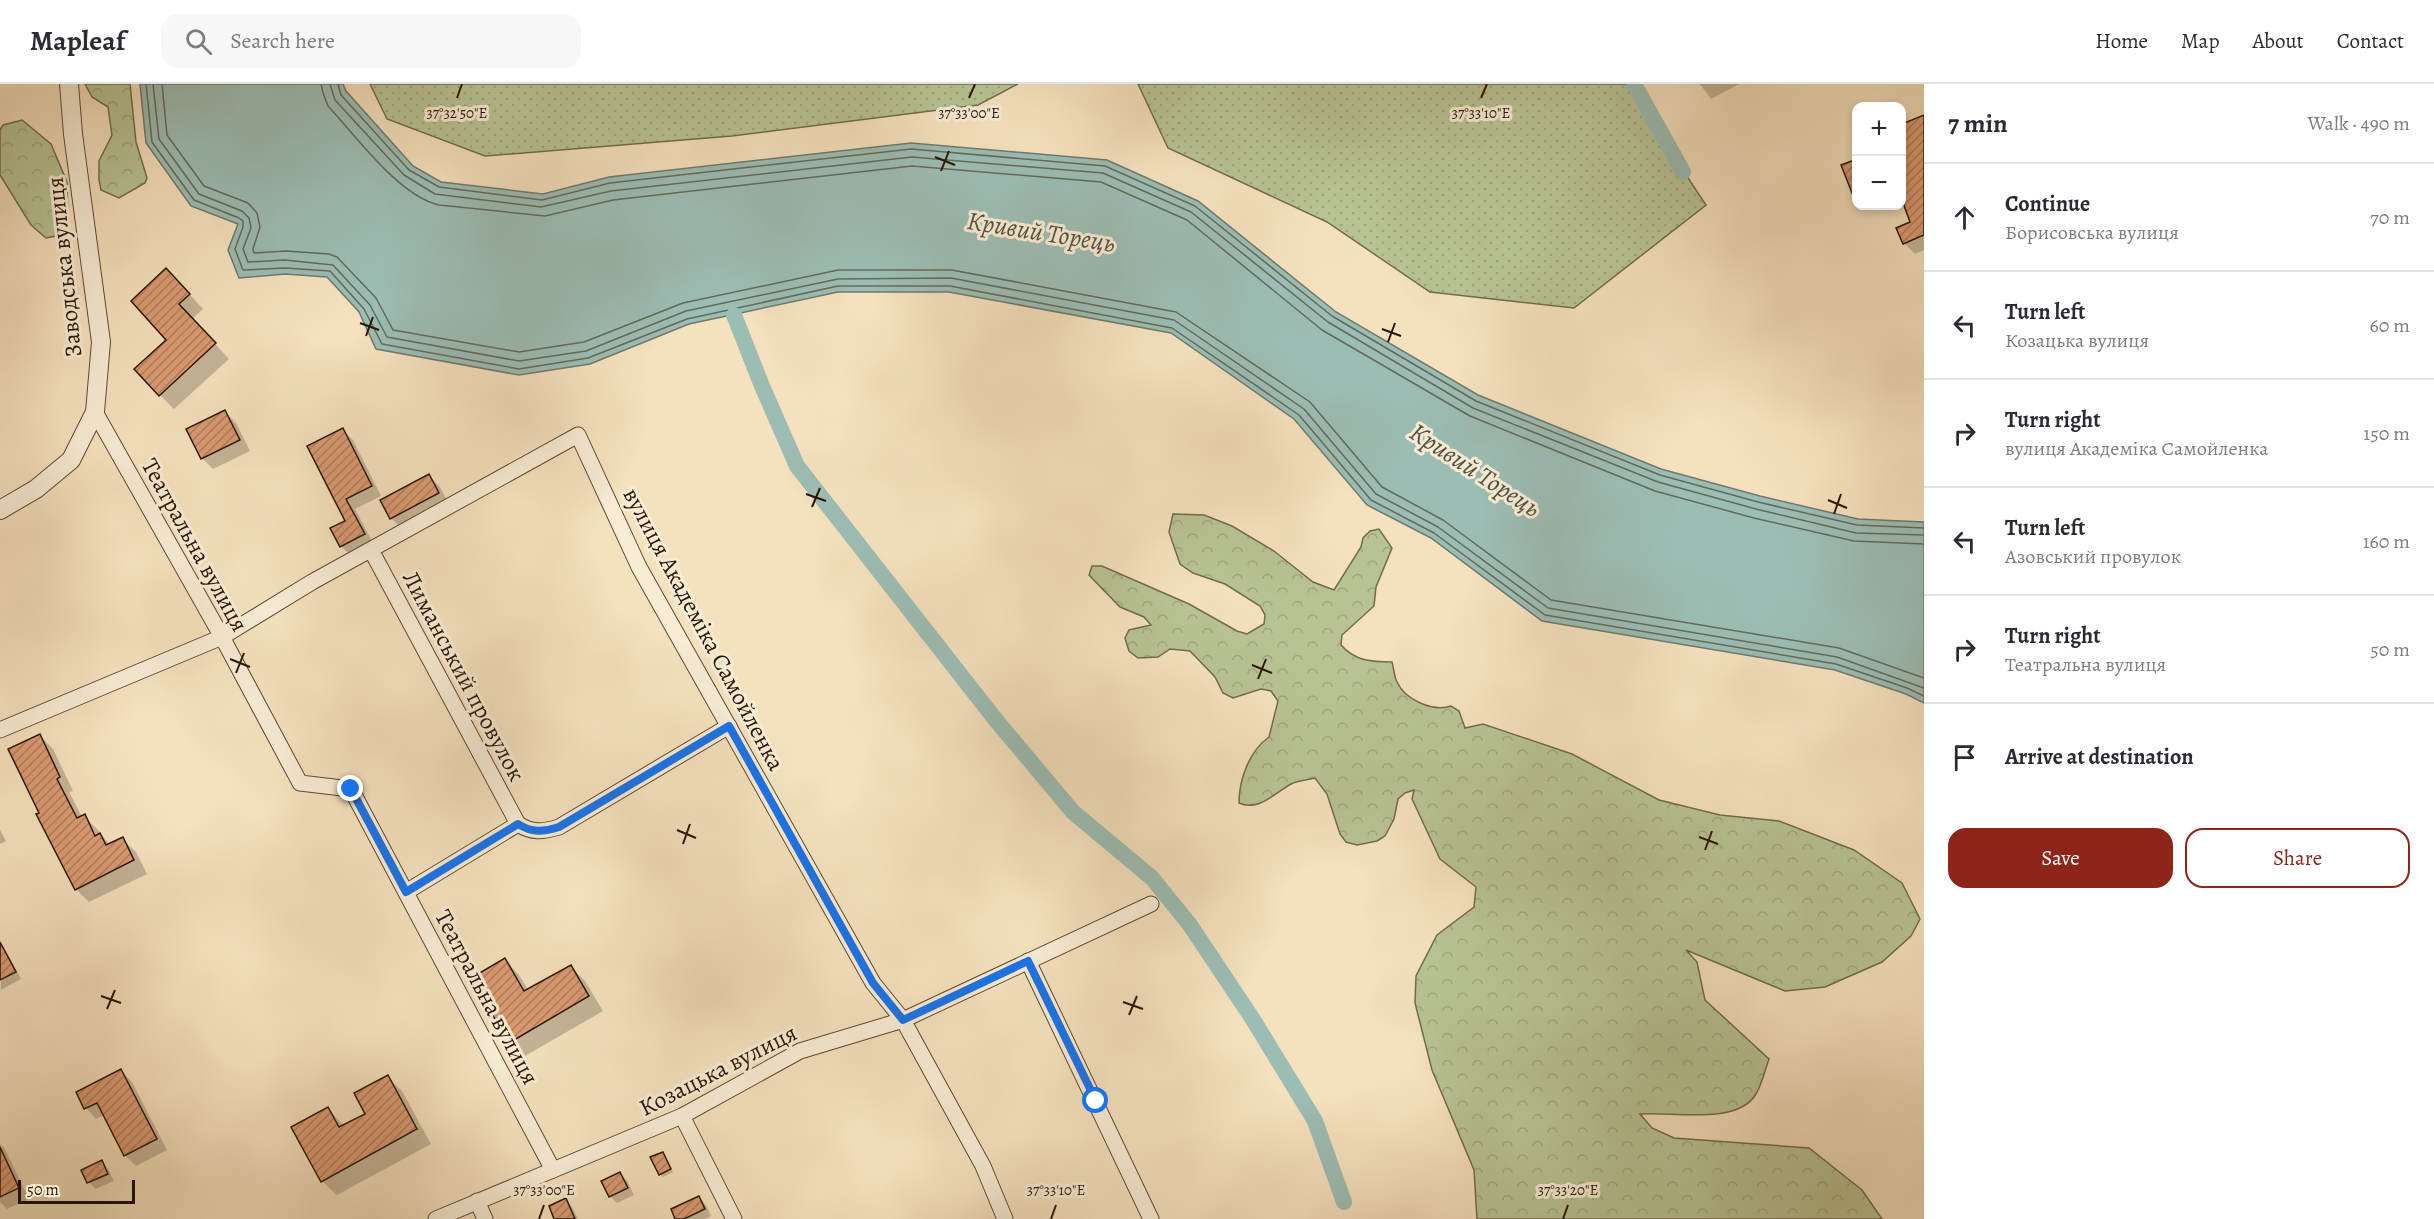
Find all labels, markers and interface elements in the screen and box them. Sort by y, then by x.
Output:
search box [161,14,581,68]
text: Mapleaf [30,22,125,60]
icon: search [182,25,215,58]
text: Search here [230,26,335,56]
text: Home [2095,27,2148,55]
text: Map [2181,27,2219,55]
text: About [2252,27,2304,55]
text: Contact [2337,27,2404,55]
map controls [1852,102,1906,210]
button: + [1852,102,1906,156]
text: 37°32'50"E [427,103,487,123]
text: 37°33'00"E [938,103,1000,123]
text: 37°33'10"E [1452,103,1510,123]
text: 7 min [1948,106,2008,141]
text: Walk · 490 m [2308,110,2410,137]
button: − [1852,156,1906,210]
street label: Заводська вулиця [39,175,89,359]
text: Continue [2005,189,2090,219]
icon: ahead [1948,201,1981,234]
water label: Кривий Торець [965,203,1118,261]
text: 70 m [2370,204,2410,231]
text: Борисовська вулиця [2005,219,2179,246]
text: Turn left [2005,297,2085,327]
icon: left [1948,309,1981,342]
text: 60 m [2370,312,2410,339]
text: Козацька вулиця [2005,327,2149,354]
text: Turn right [2005,405,2101,435]
water label: Кривий Торець [1403,415,1547,525]
icon: right [1948,417,1981,450]
text: 150 m [2363,420,2410,447]
text: вулиця Академіка Самойленка [2005,435,2268,462]
street label: Театральна вулиця [134,453,256,637]
street label: вулиця Академіка Самойленка [616,482,792,776]
text: Turn left [2005,513,2085,543]
icon: left [1948,525,1981,558]
text: 160 m [2363,528,2410,555]
text: Азовський провулок [2005,543,2181,570]
street label: Лиманський провулок [395,565,533,787]
text: Turn right [2005,621,2101,651]
icon: right [1948,633,1981,666]
text: 50 m [2370,636,2410,663]
text: Театральна вулиця [2005,651,2166,678]
icon: arrive [1948,741,1981,774]
text: Arrive at destination [2005,742,2194,772]
route end [337,775,363,801]
button: Save [1948,828,2173,888]
button: Share [2185,828,2410,888]
street label: Театральна вулиця [427,904,547,1090]
street label: Козацька вулиця [634,1016,802,1124]
route start [1082,1087,1108,1113]
scale bar [18,1177,135,1204]
text: 50 m [27,1179,59,1201]
text: 37°33'00"E [513,1180,575,1200]
text: 37°33'10"E [1027,1180,1085,1200]
text: 37°33'20"E [1538,1180,1598,1200]

